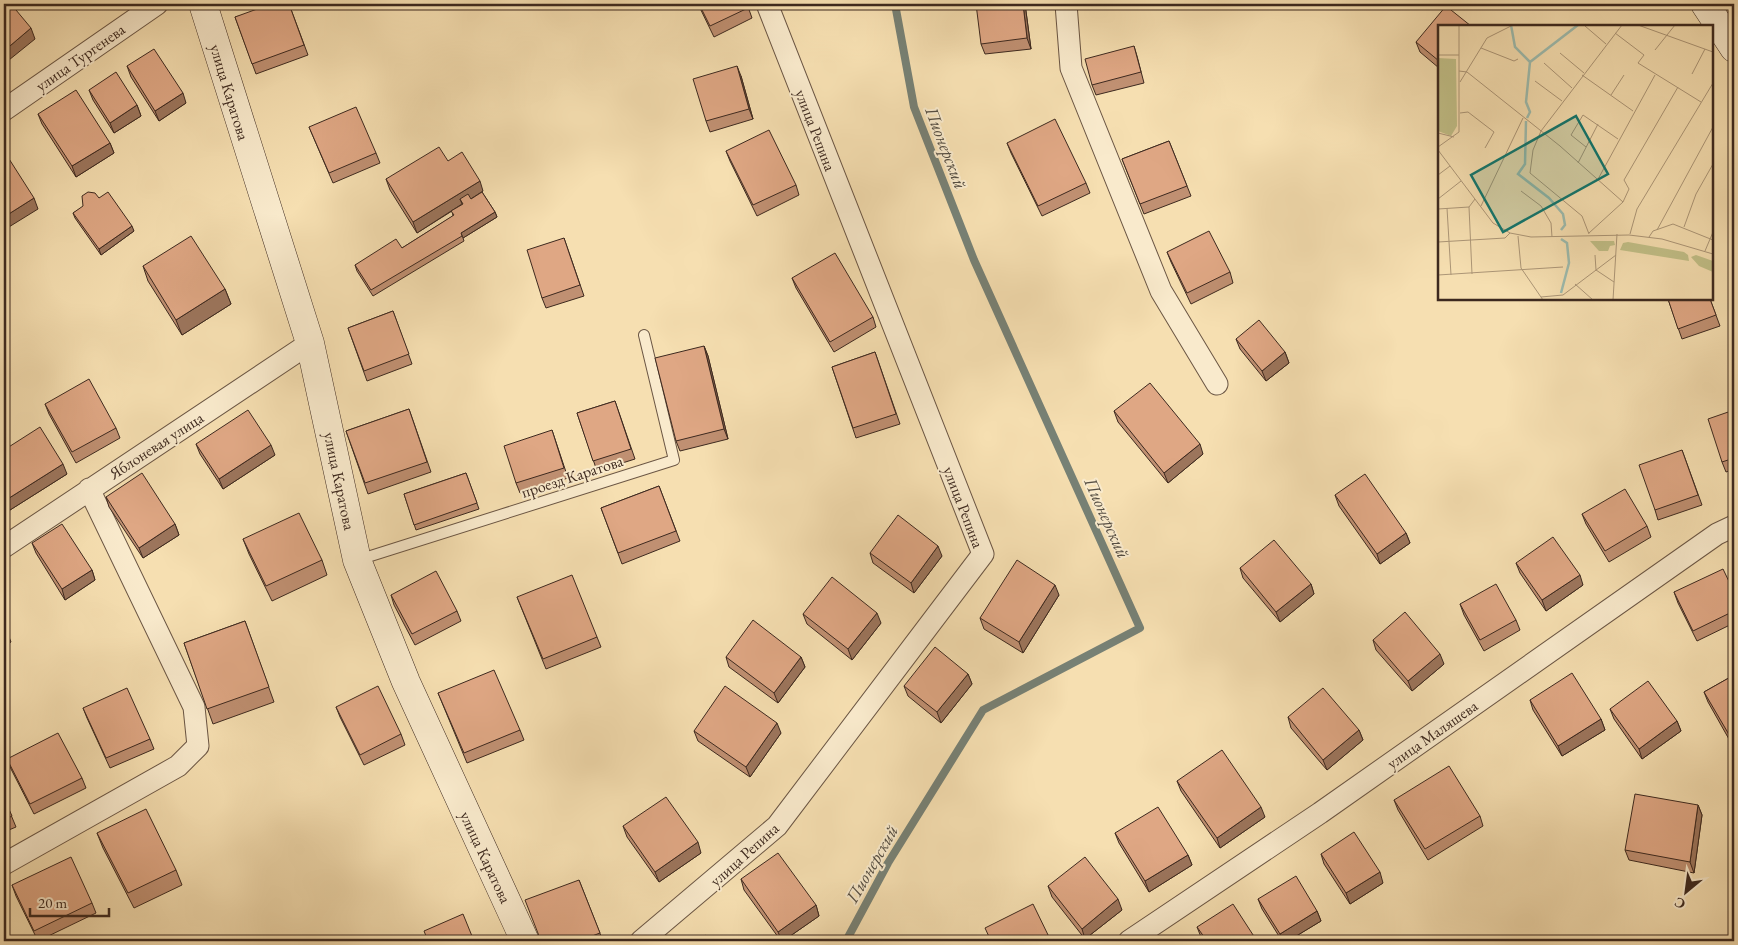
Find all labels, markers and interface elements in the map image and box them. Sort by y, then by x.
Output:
street label: улица Тургенева [31,18,130,96]
inset map [1438,25,1713,300]
street label: улица Каратова [205,41,254,143]
street label: улица Репина [790,86,841,175]
water label: Пионерский [919,103,973,192]
street label: Яблоневая улица [104,407,208,484]
street label: улица Каратова [319,430,360,533]
street label: проезд Каратова [519,450,626,503]
street label: улица Репина [938,463,989,552]
water label: Пионерский [1078,473,1135,562]
street label: улица Маляшева [1383,695,1482,774]
street label: улица Каратова [455,808,516,907]
street label: улица Репина [705,817,784,891]
water label: Пионерский [840,821,904,908]
north arrow [1660,868,1710,918]
scale bar [30,885,109,917]
text: 20 m [38,893,67,912]
text: С [1671,893,1688,914]

